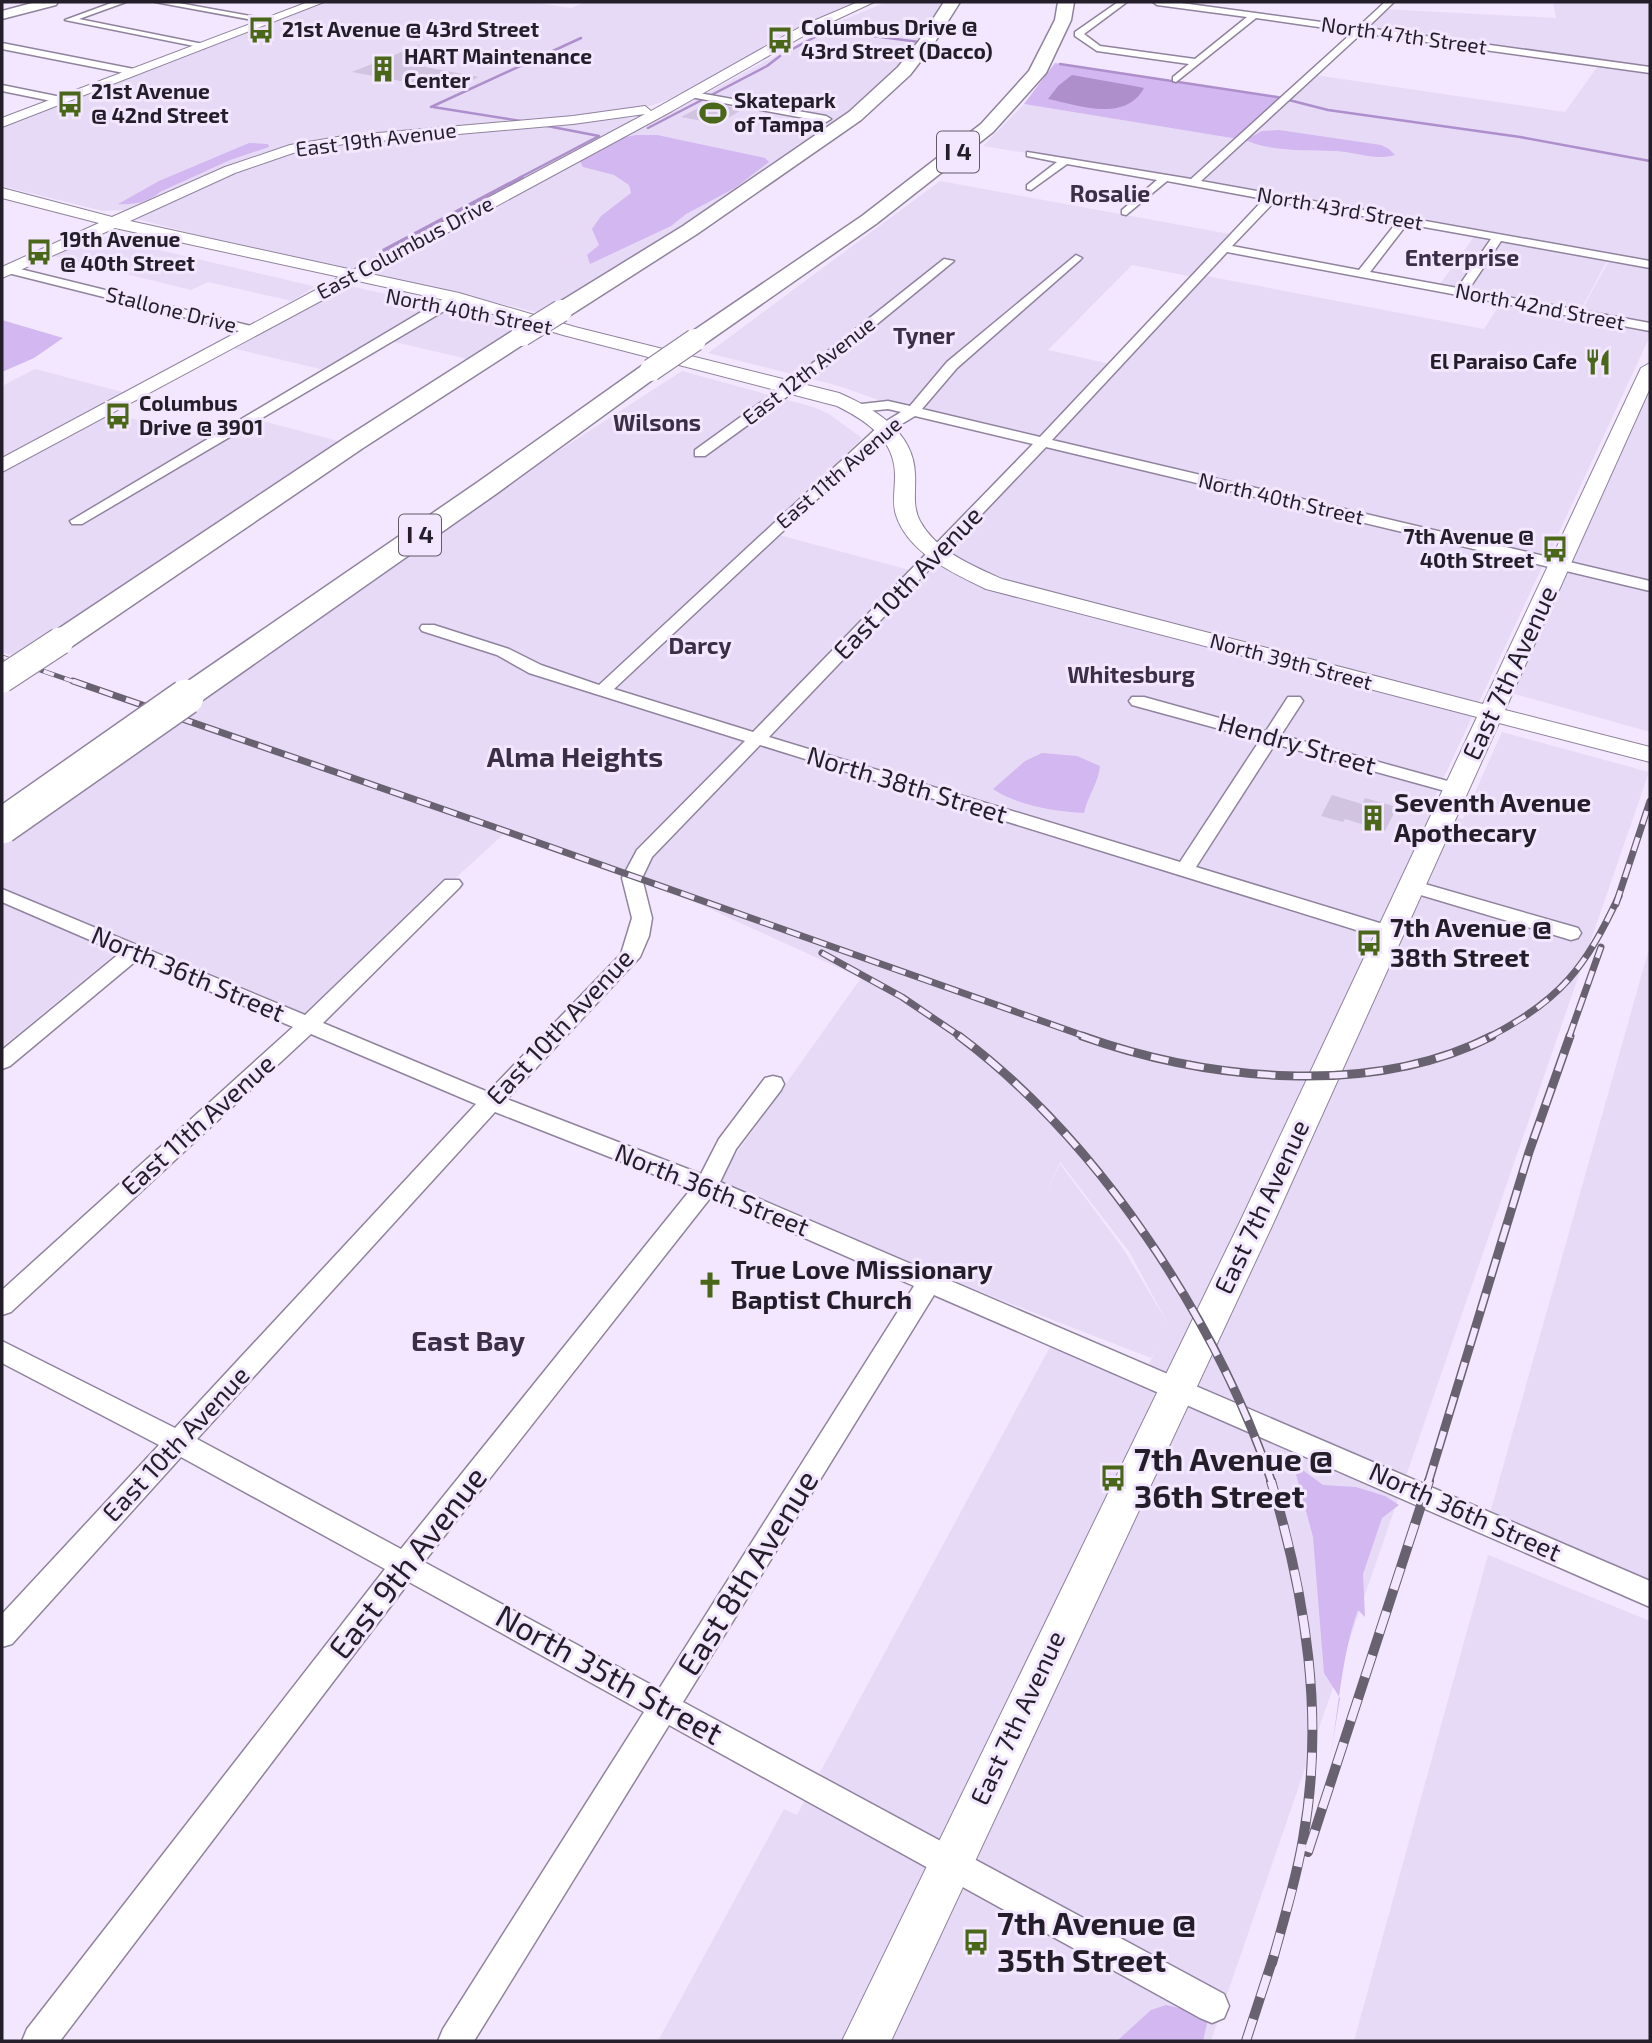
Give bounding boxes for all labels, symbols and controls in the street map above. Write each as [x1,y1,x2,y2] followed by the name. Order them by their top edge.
[1320,11,1489,59] street label: North 47th Street
[801,14,993,63] place label: Columbus Drive @ 43rd Street (Dacco)
[246,15,276,45] bus stop icon: 21st Avenue @ 43rd Street
[282,16,539,41] place label: 21st Avenue @ 43rd Street
[765,25,795,55] bus stop icon: Columbus Drive @ 43rd Street (Dacco)
[404,43,592,92] place label: HART Maintenance Center
[368,54,398,84] building icon: HART Maintenance Center
[91,78,229,127] place label: 21st Avenue @ 42nd Street
[734,87,836,136] place label: Skatepark of Tampa
[55,89,85,119] bus stop icon: 21st Avenue @ 42nd Street
[698,98,728,128] sports icon: Skatepark of Tampa
[294,116,458,161] street label: East 19th Avenue
[937,132,979,172] road number: I 4
[1070,179,1150,207] district label: Rosalie
[1255,181,1425,234] street label: North 43rd Street
[312,190,497,304] street label: East Columbus Drive
[60,226,195,275] place label: 19th Avenue @ 40th Street
[24,237,54,267] bus stop icon: 19th Avenue @ 40th Street
[1405,243,1519,271] district label: Enterprise
[1453,277,1627,334] street label: North 42nd Street
[104,280,239,337] street label: Stallone Drive
[384,282,555,339] street label: North 40th Street
[737,310,879,429] street label: East 12th Avenue
[893,321,955,349] district label: Tyner
[1583,347,1613,377] restaurant icon: El Paraiso Cafe
[1430,348,1577,373] place label: El Paraiso Cafe
[139,390,263,439] place label: Columbus Drive @ 3901
[103,401,133,431] bus stop icon: Columbus Drive @ 3901
[613,408,701,436] district label: Wilsons
[770,411,906,533] street label: East 11th Avenue
[1196,466,1366,529] street label: North 40th Street
[826,499,988,665] street label: East 10th Avenue
[399,514,441,556] road number: I 4
[1403,523,1534,572] place label: 7th Avenue @ 40th Street
[1540,534,1570,564] bus stop icon: 7th Avenue @ 40th Street
[1455,580,1562,764] street label: East 7th Avenue
[1208,627,1375,694] street label: North 39th Street
[668,631,732,659] district label: Darcy
[1067,660,1195,688] district label: Whitesburg
[1215,705,1380,780] street label: Hendry Street
[804,738,1011,829] street label: North 38th Street
[487,739,663,773] district label: Alma Heights
[1394,786,1591,848] place label: Seventh Avenue Apothecary
[1358,803,1388,833] building icon: Seventh Avenue Apothecary
[1390,911,1552,972] place label: 7th Avenue @ 38th Street
[87,918,290,1027] street label: North 36th Street
[1354,928,1384,958] bus stop icon: 7th Avenue @ 38th Street
[479,942,639,1110] street label: East 10th Avenue
[114,1047,280,1201] street label: East 11th Avenue
[1207,1114,1314,1298] street label: East 7th Avenue
[611,1136,814,1242] street label: North 36th Street
[731,1253,993,1314] place label: True Love Missionary Baptist Church
[695,1270,725,1300] church icon: True Love Missionary Baptist Church
[411,1323,525,1357] district label: East Bay
[95,1359,255,1527] street label: East 10th Avenue
[1134,1439,1333,1514] place label: 7th Avenue @ 36th Street
[1365,1454,1566,1567] street label: North 36th Street
[319,1458,493,1666] street label: East 9th Avenue
[668,1462,825,1682] street label: East 8th Avenue
[1098,1463,1128,1493] bus stop icon: 7th Avenue @ 36th Street
[490,1595,730,1751] street label: North 35th Street
[963,1625,1070,1809] street label: East 7th Avenue
[997,1903,1196,1978] place label: 7th Avenue @ 35th Street
[961,1927,991,1957] bus stop icon: 7th Avenue @ 35th Street

